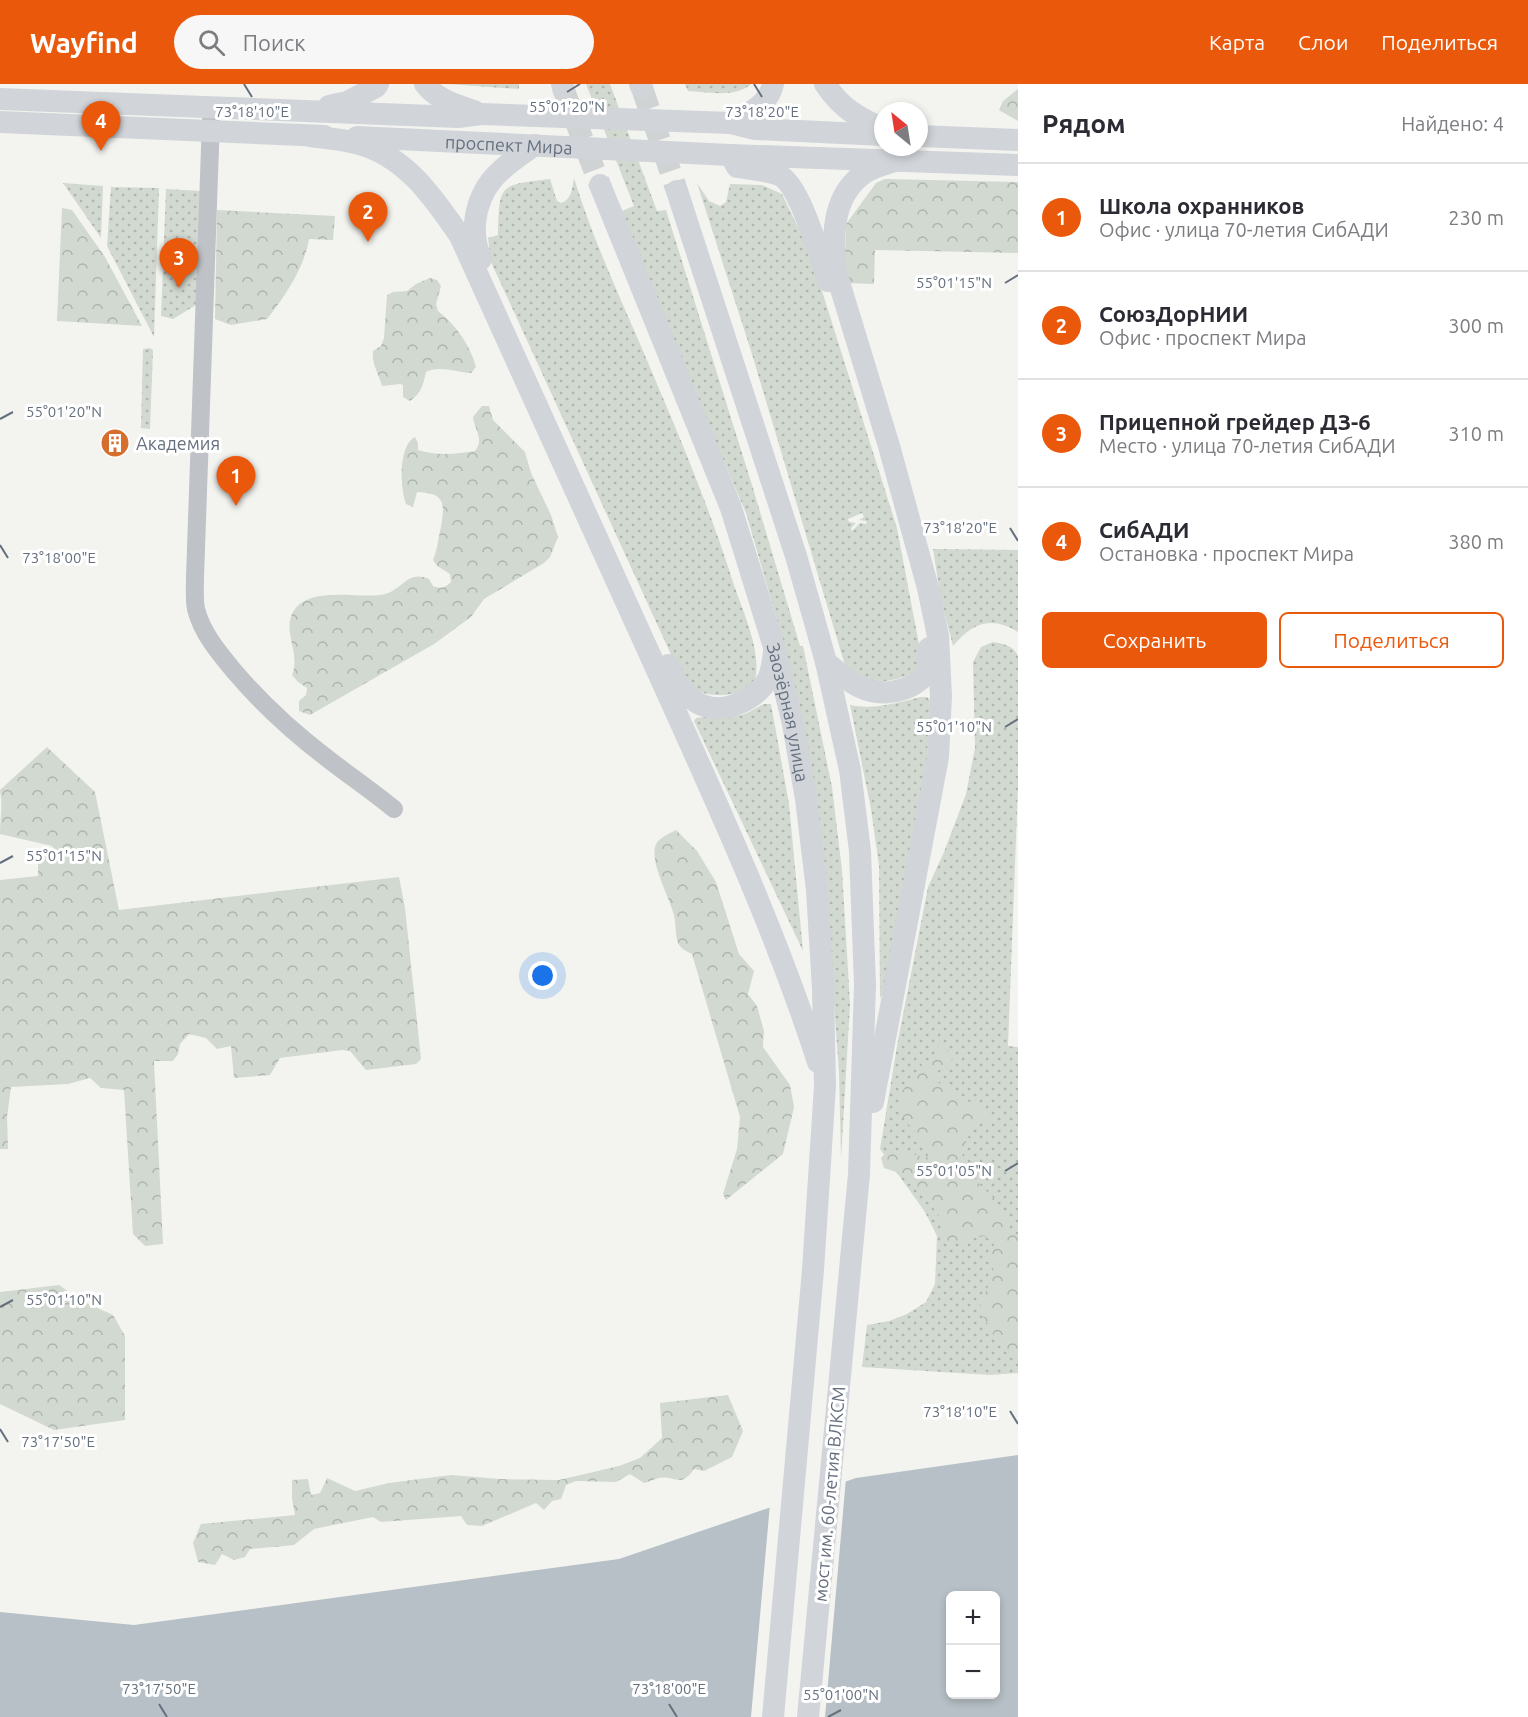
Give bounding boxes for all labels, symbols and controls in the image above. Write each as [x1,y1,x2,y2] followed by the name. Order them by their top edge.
[174,15,594,69] search box
[195,26,228,59] icon: search
[30,27,138,58] text: Wayfind
[243,30,305,55] text: Поиск
[1209,30,1265,54] text: Карта
[1298,30,1348,54] text: Слои
[1381,30,1498,54] text: Поделиться
[529,98,605,115] text: 55°01'20"N
[82,101,120,151] pin: 4
[874,102,928,156] north arrow
[215,103,289,120] text: 73°18'10"E
[725,103,799,120] text: 73°18'20"E
[1042,109,1126,138] text: Рядом
[1401,112,1504,135] text: Найдено: 4
[445,131,573,157] street label: проспект Мира
[348,192,388,242] pin: 2
[1099,193,1304,218] text: Школа охранников
[1056,206,1067,229] text: 1
[1448,206,1504,229] text: 230 m
[1099,218,1389,241] text: Офис · улица 70-летия СибАДИ
[160,238,198,288] pin: 3
[916,274,992,291] text: 55°01'15"N
[1099,301,1248,326] text: СоюзДорНИИ
[1056,314,1067,337] text: 2
[1448,314,1504,337] text: 300 m
[1099,326,1307,349] text: Офис · проспект Мира
[26,403,102,420] text: 55°01'20"N
[1099,409,1371,434] text: Прицепной грейдер ДЗ-6
[1056,422,1067,445] text: 3
[1448,422,1504,445] text: 310 m
[99,427,131,459] building icon: Академия
[136,433,220,453] place label: Академия
[1099,434,1396,457] text: Место · улица 70-летия СибАДИ
[216,456,256,506] pin: 1
[1099,517,1189,542] text: СибАДИ
[923,519,997,536] text: 73°18'20"E
[1056,530,1067,553] text: 4
[1448,530,1504,553] text: 380 m
[1099,542,1354,565] text: Остановка · проспект Мира
[22,549,96,566] text: 73°18'00"E
[1042,612,1267,668] button: Сохранить
[1279,612,1504,668] button: Поделиться
[763,640,813,783] street label: Заозёрная улица
[916,718,992,735] text: 55°01'10"N
[26,847,102,864] text: 55°01'15"N
[528,961,557,990] your location
[916,1162,992,1179] text: 55°01'05"N
[26,1291,102,1308] text: 55°01'10"N
[810,1385,848,1603] street label: мост им. 60-летия ВЛКСМ
[923,1403,997,1420] text: 73°18'10"E
[21,1433,95,1450] text: 73°17'50"E
[946,1591,1000,1699] map controls
[946,1591,1000,1645] button: +
[946,1645,1000,1699] button: −
[122,1680,196,1697] text: 73°17'50"E
[632,1680,706,1697] text: 73°18'00"E
[803,1686,879,1703] text: 55°01'00"N

